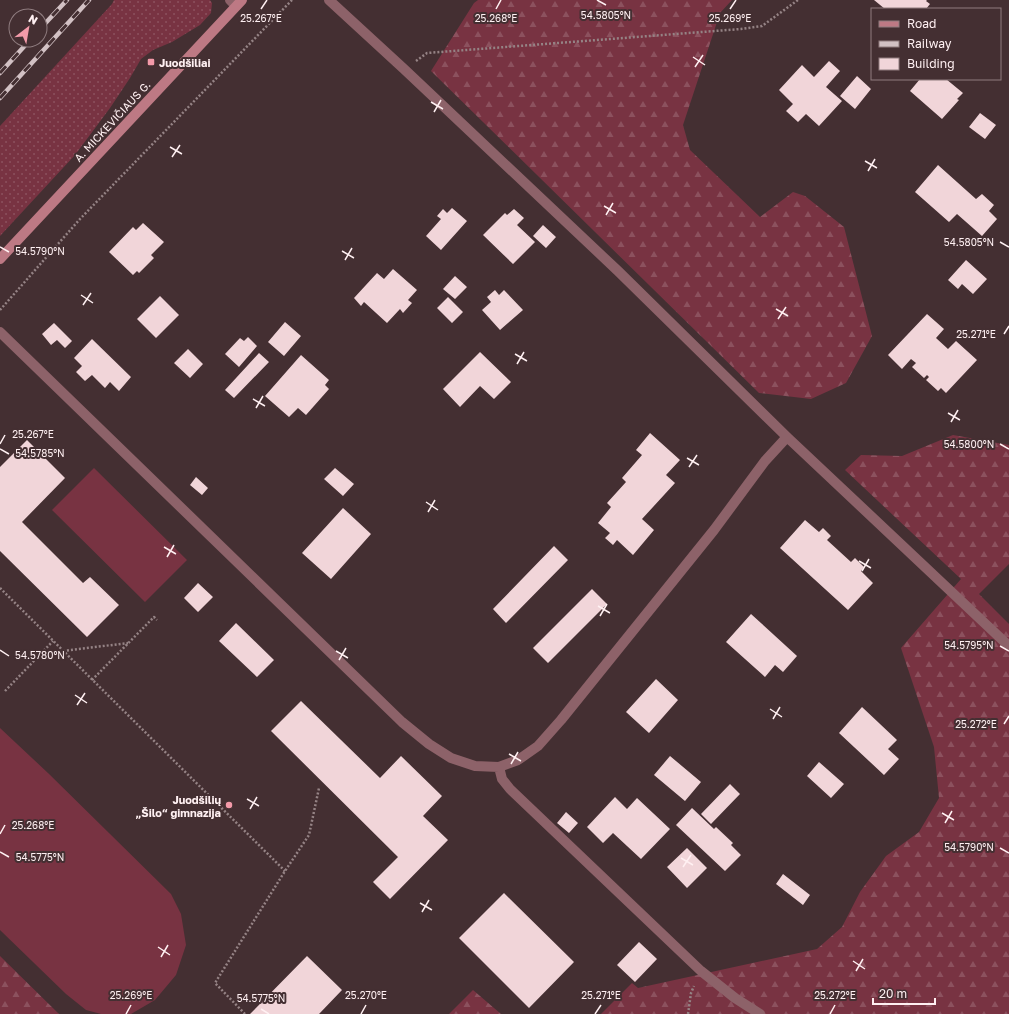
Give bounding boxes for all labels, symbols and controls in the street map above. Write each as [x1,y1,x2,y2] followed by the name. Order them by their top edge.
[8,8,48,48] north arrow
[871,8,1001,80] legend
[581,9,631,21] text: 54.5805°N
[26,11,40,27] text: N
[240,12,282,24] text: 25.267°E
[475,12,517,24] text: 25.268°E
[709,12,751,24] text: 25.269°E
[907,16,936,31] text: Road
[907,36,952,51] text: Railway
[159,56,210,69] place label: Juodšiliai
[907,56,955,71] text: Building
[146,57,156,67] marker: Juodšiliai
[71,78,153,164] street label: A. MICKEVIČIAUS G.
[944,236,994,248] text: 54.5805°N
[15,245,65,257] text: 54.5790°N
[956,328,996,340] text: 25.271°E
[12,428,54,440] text: 25.267°E
[944,438,994,450] text: 54.5800°N
[15,447,65,459] text: 54.5785°N
[944,639,994,651] text: 54.5795°N
[15,649,65,661] text: 54.5780°N
[955,718,997,730] text: 25.272°E
[135,793,221,819] place label: Juodšilių „Šilo“ gimnazija
[224,800,234,810] marker: Juodšilių „Šilo“ gimnazija
[12,819,54,831] text: 25.268°E
[944,841,994,853] text: 54.5790°N
[16,851,64,863] text: 54.5775°N
[873,980,935,1006] scale bar
[879,986,907,1001] text: 20 m
[110,989,152,1001] text: 25.269°E
[345,989,387,1001] text: 25.270°E
[581,989,621,1001] text: 25.271°E
[814,989,856,1001] text: 25.272°E
[237,992,285,1004] text: 54.5775°N

